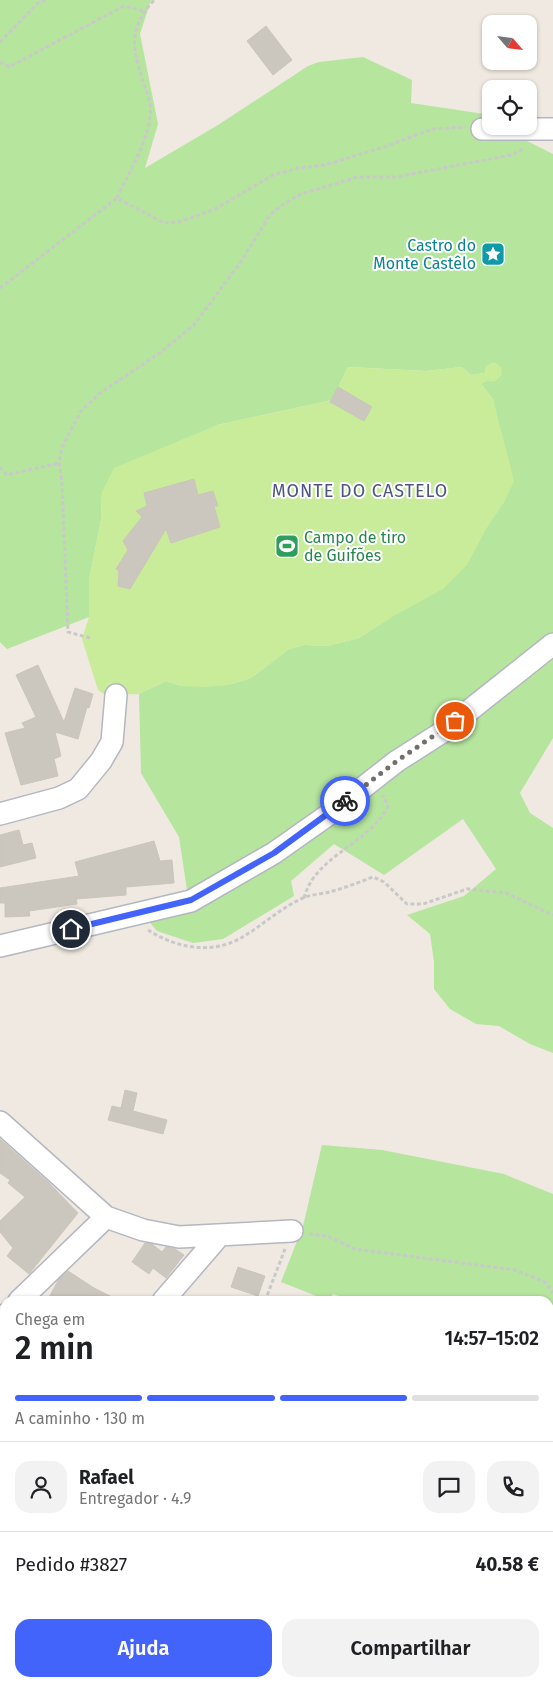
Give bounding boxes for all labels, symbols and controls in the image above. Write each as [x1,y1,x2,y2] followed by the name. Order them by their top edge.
[482,15,538,70] north arrow
[482,15,537,135] map controls
[482,80,537,135] button: locate
[373,236,476,273] place label: Castro do Monte Castêlo
[480,241,506,267] place icon: Castro do Monte Castêlo
[272,480,448,502] district label: MONTE DO CASTELO
[304,528,406,565] place label: Campo de tiro de Guifões
[274,533,300,559] sports icon: Campo de tiro de Guifões
[434,700,476,742] pin
[441,707,469,735] icon: bag
[320,776,370,826] courier
[331,787,359,815] icon: bike
[50,908,92,950] pin
[57,915,85,943] icon: home
[15,1310,85,1329] text: Chega em
[444,1327,539,1350] text: 14:57–15:02
[15,1329,94,1367] text: 2 min
[15,1409,145,1428] text: A caminho · 130 m
[15,1461,67,1513] button: person
[423,1461,475,1513] button: chat
[487,1461,539,1513] button: phone
[79,1466,134,1489] text: Rafael
[79,1489,191,1508] text: Entregador · 4.9
[15,1553,127,1576] text: Pedido #3827
[475,1553,539,1576] text: 40.58 €
[15,1619,272,1677] button: Ajuda
[282,1619,539,1677] button: Compartilhar

